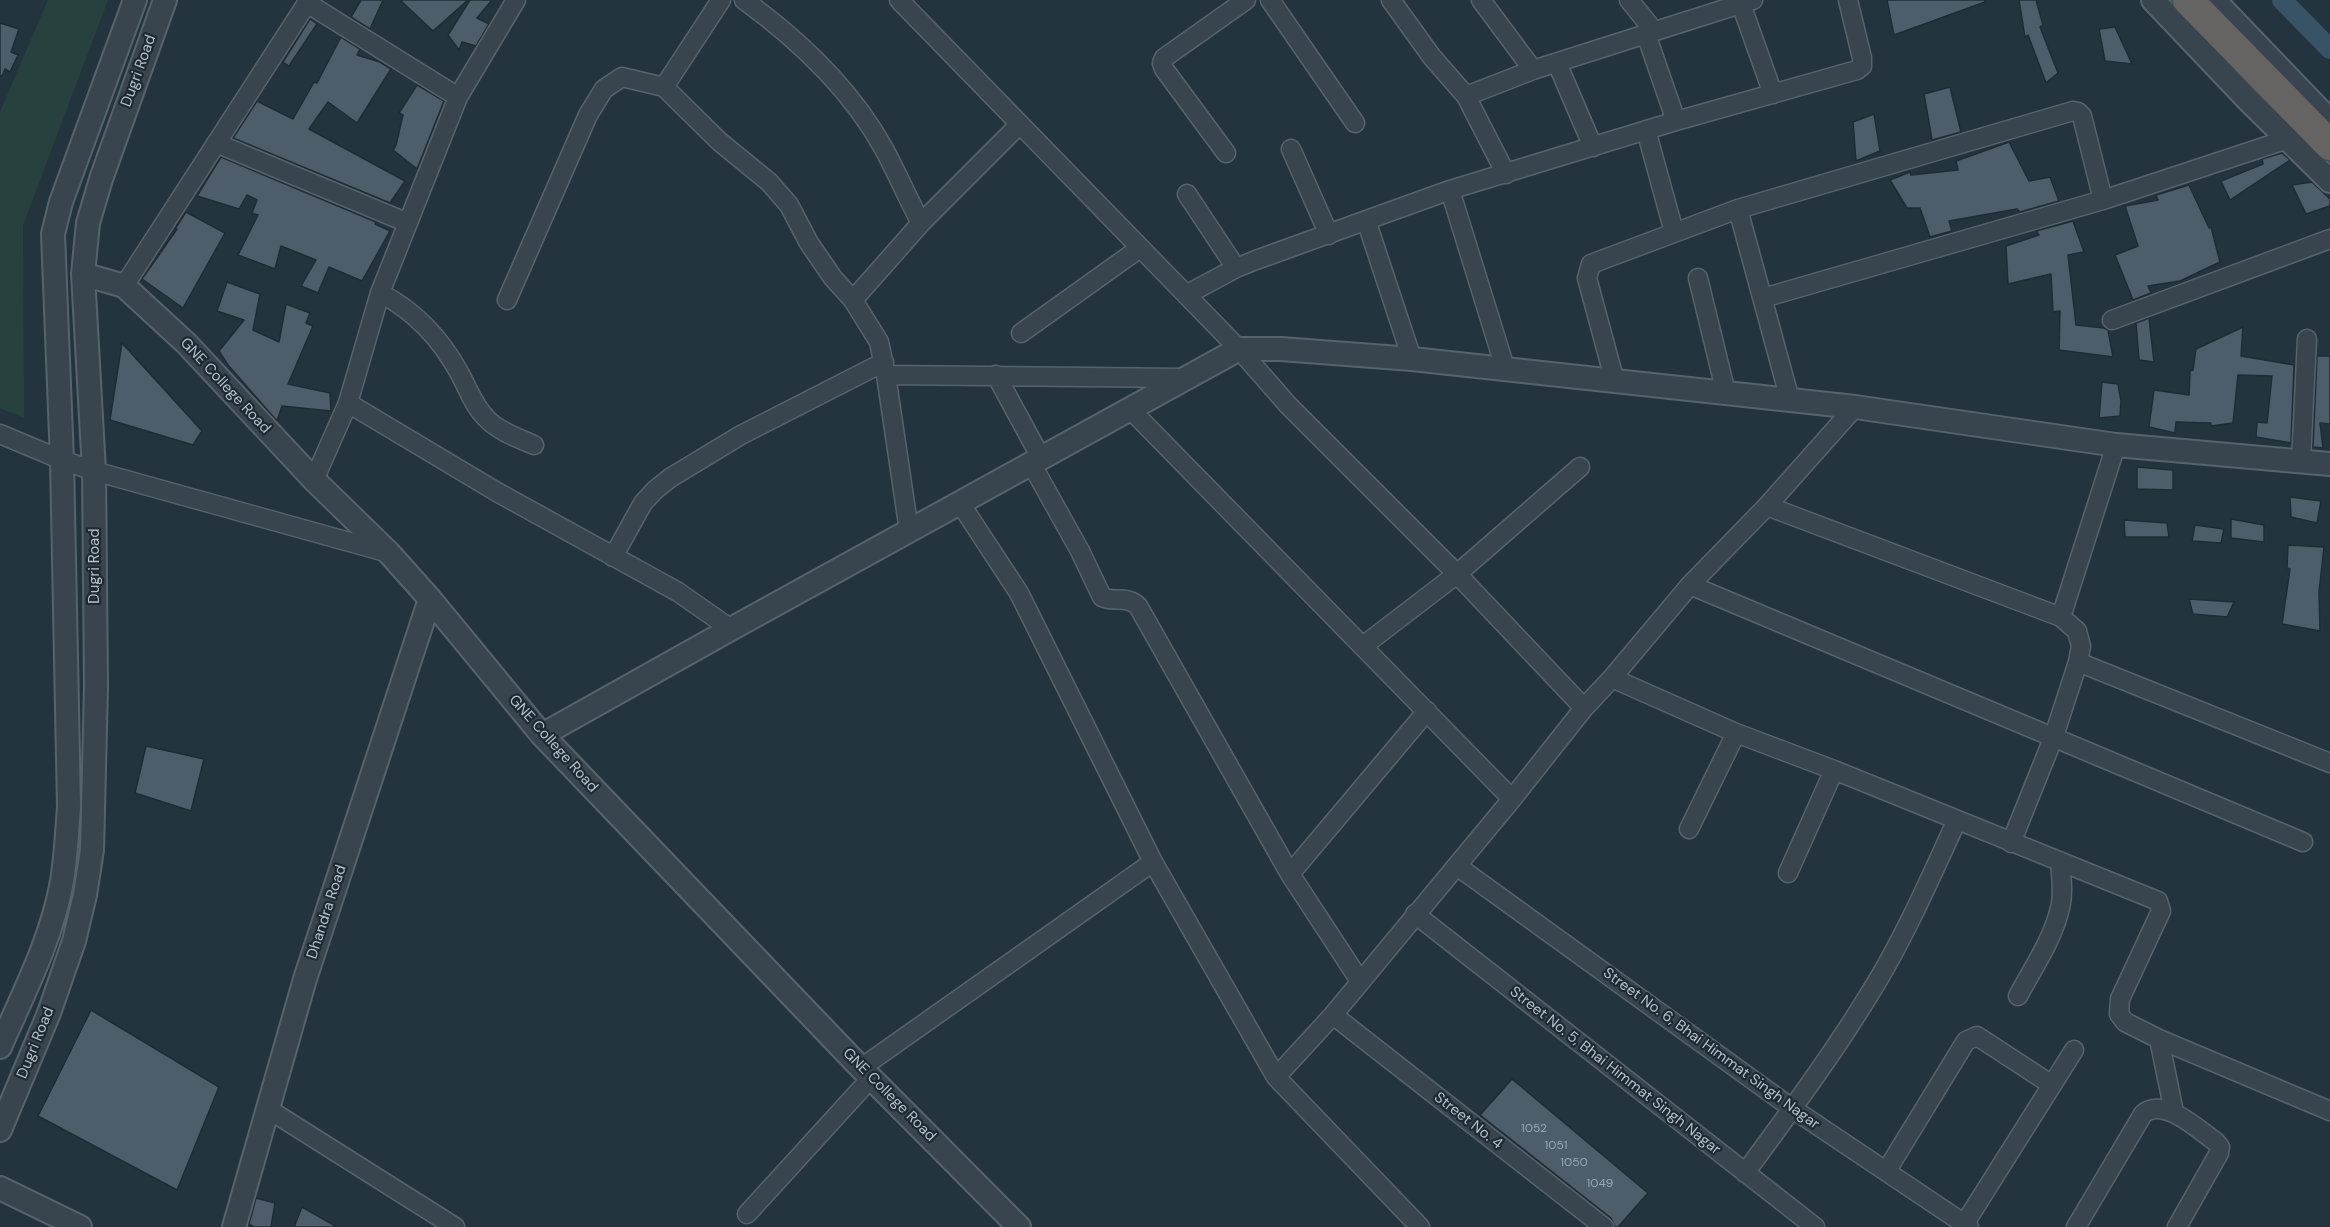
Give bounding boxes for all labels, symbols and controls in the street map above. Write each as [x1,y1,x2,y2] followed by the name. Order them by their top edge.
[118,33,160,109] street label: Dugri Road
[176,334,274,438] street label: GNE College Road
[86,528,104,604] street label: Dugri Road
[505,692,601,796] street label: GNE College Road
[303,863,351,961] street label: Dhandra Road
[1599,964,1823,1134] street label: Street No. 6, Bhai Himmat Singh Nagar
[1506,983,1724,1159] street label: Street No. 5, Bhai Himmat Singh Nagar
[14,1005,58,1081] street label: Dugri Road
[839,1045,939,1145] street label: GNE College Road
[1430,1089,1506,1153] street label: Street No. 4
[1521,1122,1547,1136] house number: 1052
[1544,1139,1568,1153] house number: 1051
[1560,1156,1588,1170] house number: 1050
[1587,1177,1613,1191] house number: 1049

